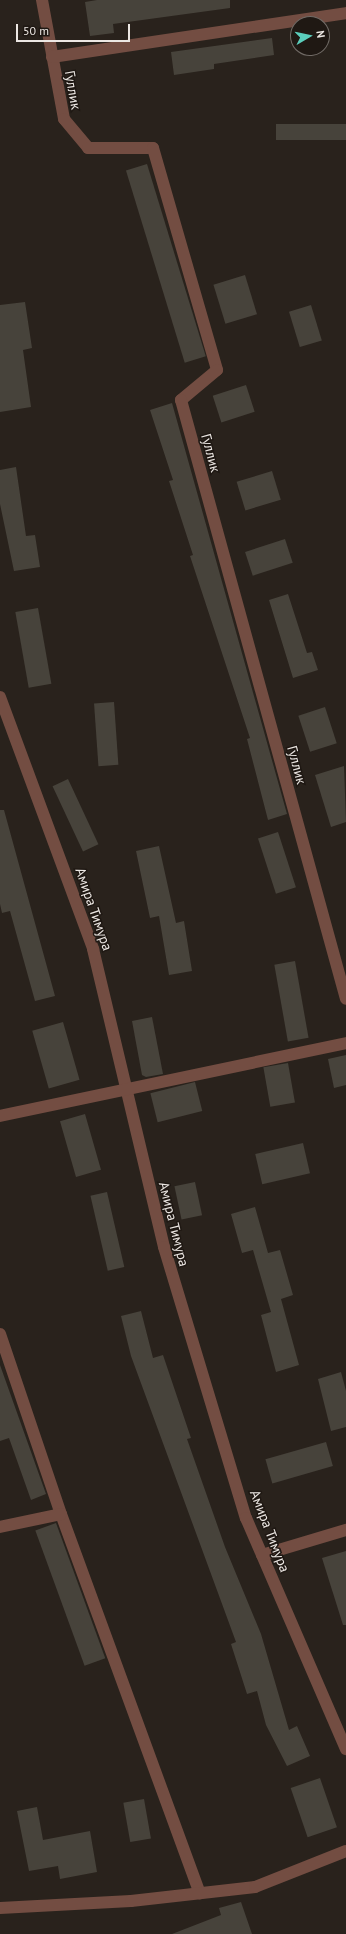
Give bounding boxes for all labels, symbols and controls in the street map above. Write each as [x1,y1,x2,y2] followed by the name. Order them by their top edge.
[18,16,132,42] scale bar
[290,16,330,56] north arrow
[23,23,49,38] text: 50 m
[313,30,328,39] text: N
[61,69,85,111] street label: Гуллик
[198,432,224,474] street label: Гуллик
[284,744,310,786] street label: Гуллик
[72,865,116,953] street label: Амира Тимура
[155,1180,193,1268] street label: Амира Тимура
[247,1487,293,1575] street label: Амира Тимура

